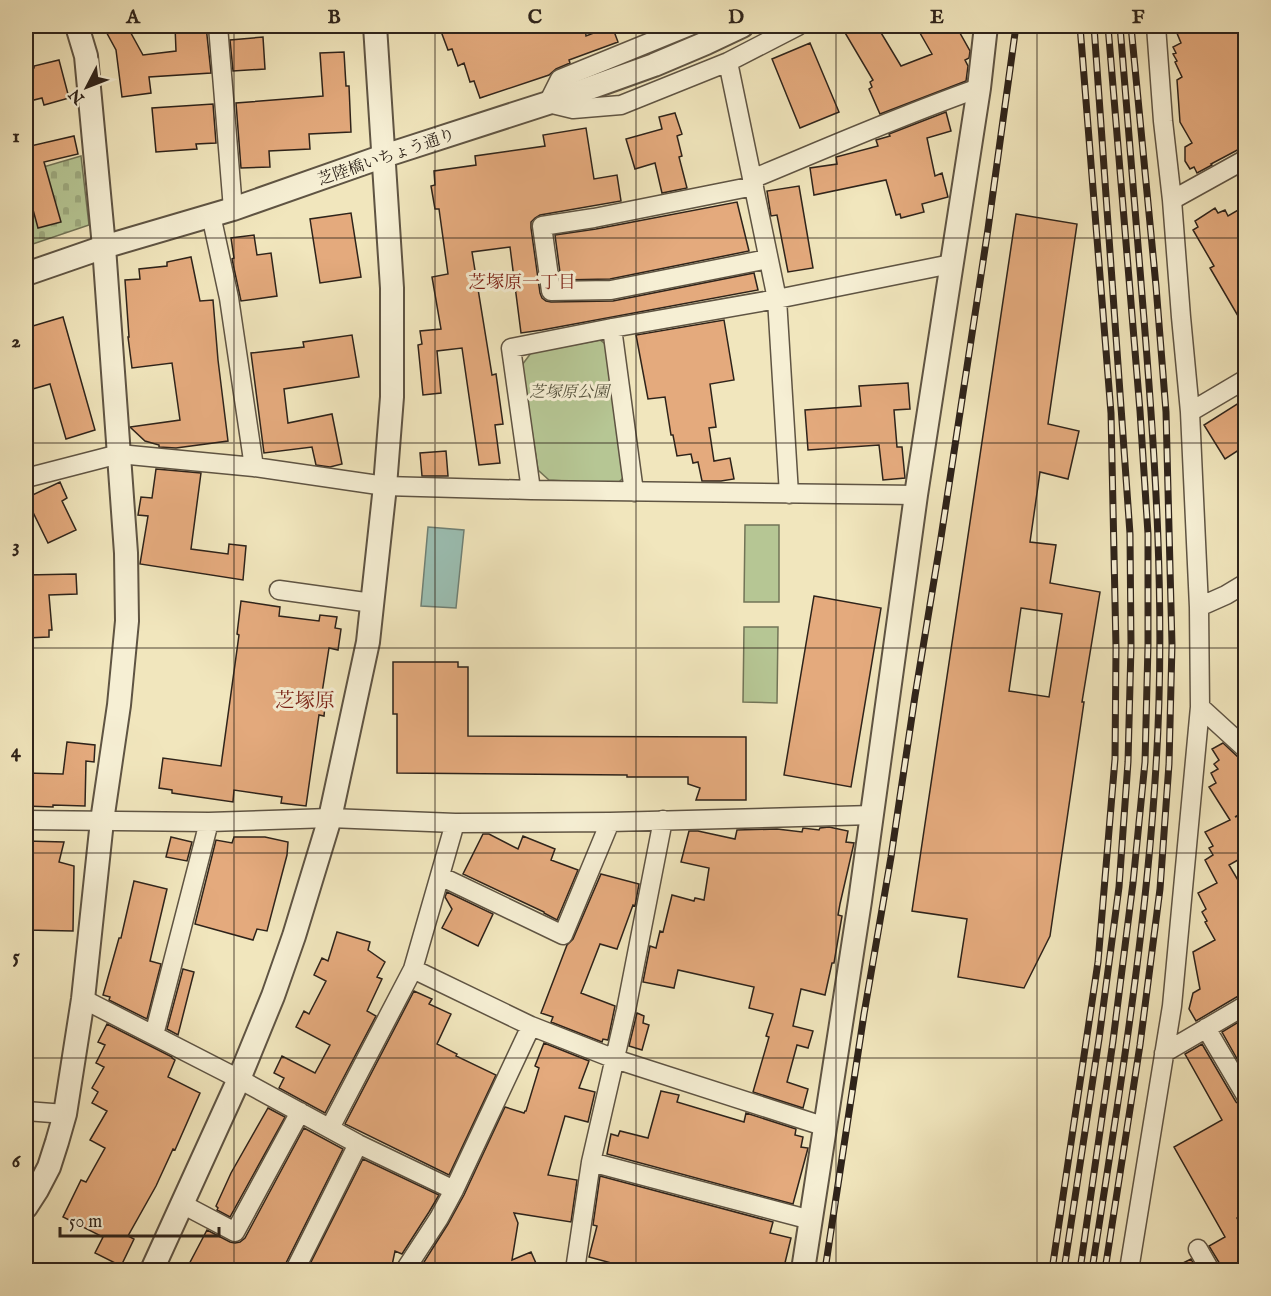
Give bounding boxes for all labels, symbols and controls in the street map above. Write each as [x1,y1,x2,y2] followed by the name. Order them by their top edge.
[125,5,141,30] text: A
[327,5,341,30] text: B
[528,5,542,30] text: C
[728,5,744,30] text: D
[930,5,944,30] text: E
[1132,5,1145,30] text: F
[57,57,117,117] north arrow
[65,84,90,108] text: N
[12,124,20,149] text: 1
[315,125,458,191] street label: 芝陸橋いちょう通り
[468,272,576,295] district label: 芝塚原一丁目
[11,329,21,354] text: 2
[529,383,612,403] park label: 芝塚原公園
[12,534,20,559] text: 3
[275,689,335,714] district label: 芝塚原
[11,739,22,764] text: 4
[12,944,20,969] text: 5
[12,1149,22,1174] text: 6
[60,1200,219,1238] scale bar
[69,1211,102,1234] text: 50 m

